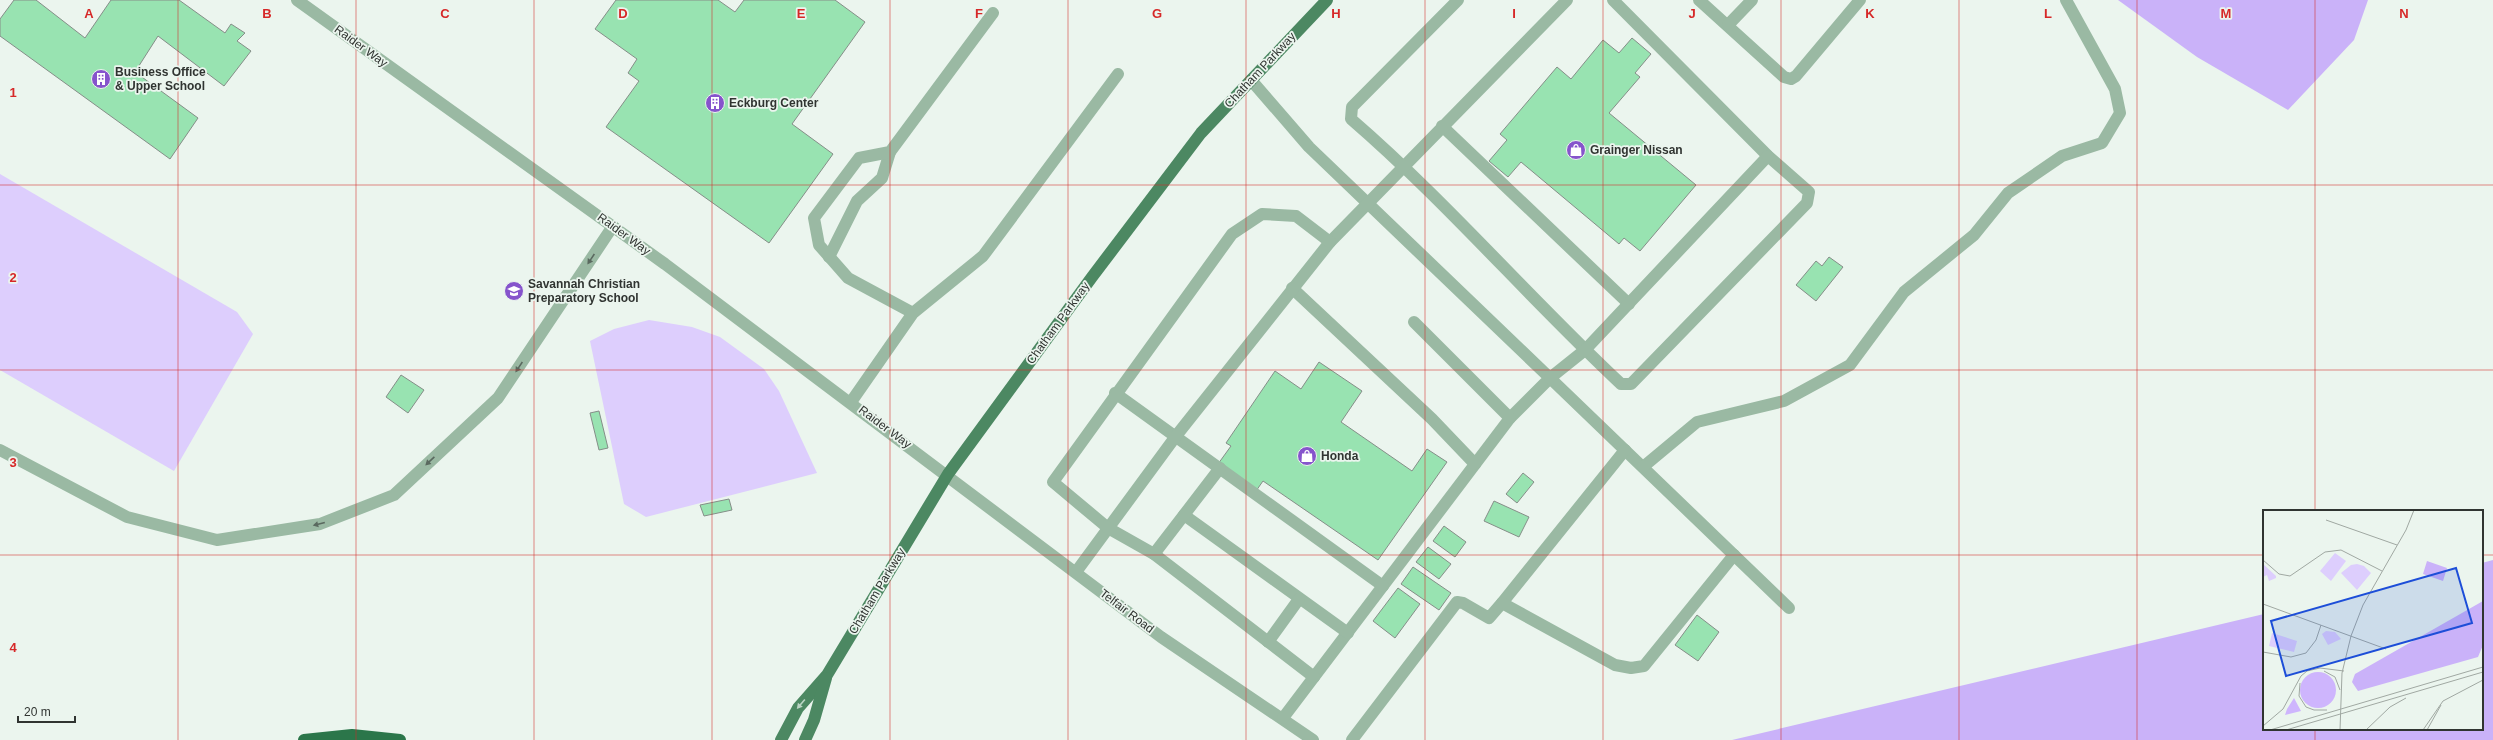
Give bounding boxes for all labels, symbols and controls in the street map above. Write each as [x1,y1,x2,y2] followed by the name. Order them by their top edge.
[84,6,94,21] text: A
[262,6,272,21] text: B
[440,6,450,21] text: C
[618,6,628,21] text: D
[797,6,806,21] text: E
[975,6,983,21] text: F
[1152,6,1162,21] text: G
[1331,6,1341,21] text: H
[1512,6,1516,21] text: I
[1688,6,1696,21] text: J
[1865,6,1875,21] text: K
[2044,6,2052,21] text: L
[2221,6,2231,21] text: M
[2399,6,2409,21] text: N
[332,22,390,70] street label: Raider Way
[1221,29,1299,111] street label: Chatham Parkway
[115,65,206,93] place label: Business Office & Upper School
[90,68,112,90] building icon: Business Office & Upper School
[9,85,17,100] text: 1
[704,92,726,114] building icon: Eckburg Center
[729,96,819,110] place label: Eckburg Center
[1565,139,1587,161] shop icon: Grainger Nissan
[1590,143,1683,157] place label: Grainger Nissan
[595,210,653,258] street label: Raider Way
[587,253,595,264] one-way arrow
[9,270,17,285] text: 2
[528,277,640,305] place label: Savannah Christian Preparatory School
[1024,279,1092,367] street label: Chatham Parkway
[503,280,525,302] school or university icon: Savannah Christian Preparatory School
[515,361,523,372] one-way arrow
[856,403,914,451] street label: Raider Way
[1296,445,1318,467] shop icon: Honda
[1321,449,1359,463] place label: Honda
[9,455,17,470] text: 3
[425,456,435,466] one-way arrow
[2263,510,2483,730] inset map
[313,521,325,527] one-way arrow
[846,545,908,637] street label: Chatham Parkway
[1097,586,1157,636] street label: Telfair Road
[9,640,17,655] text: 4
[18,698,75,724] scale bar
[797,699,806,710] one-way arrow
[24,705,51,719] text: 20 m

